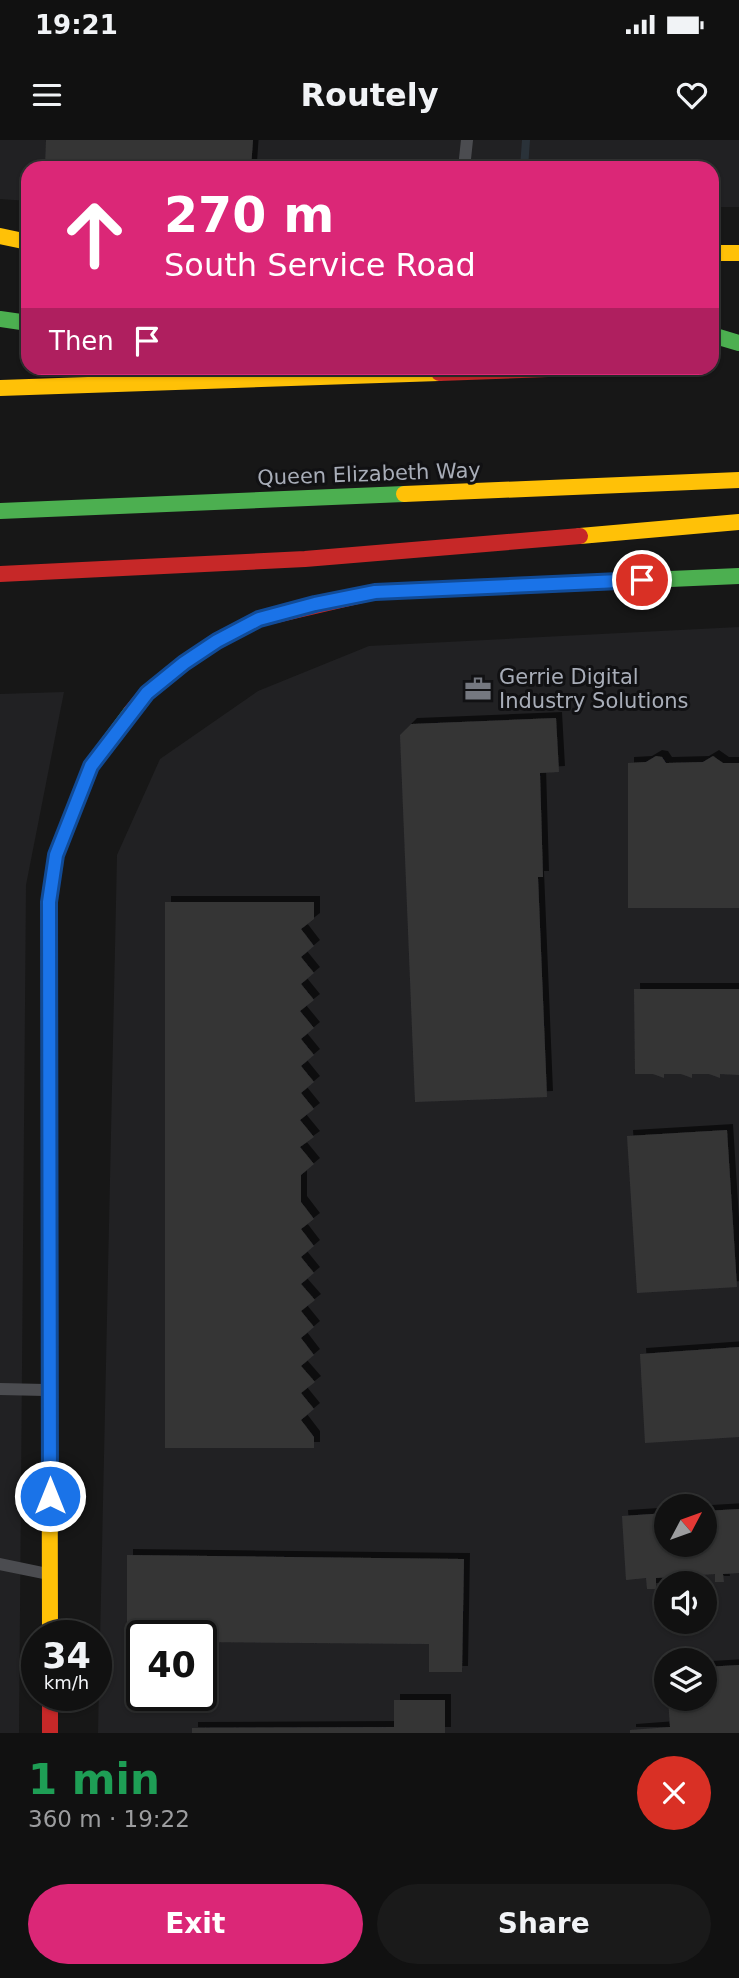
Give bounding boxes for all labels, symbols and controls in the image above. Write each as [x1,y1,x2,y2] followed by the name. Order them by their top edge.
[35,10,118,40] text: 19:21
[28,76,66,114] icon: menu
[300,76,439,114] text: Routely
[673,76,711,114] icon: heart
[164,187,334,244] text: 270 m
[49,189,140,280] icon: ahead
[164,246,476,284] text: South Service Road
[128,322,166,360] icon: arrive
[49,326,114,356] text: Then
[257,458,481,490] street label: Queen Elizabeth Way
[612,550,672,610] pin
[623,561,661,599] icon: arrive
[499,665,689,713] place label: Gerrie Digital Industry Solutions
[463,674,493,704] office icon: Gerrie Digital Industry Solutions
[13,1459,87,1533] position arrow
[654,1494,718,1558] north arrow
[654,1494,717,1711] map controls
[654,1571,717,1634] button: sound
[126,1620,217,1711] speed limit sign: 40
[42,1636,91,1676] text: 34
[654,1648,717,1711] button: layers
[44,1672,89,1693] text: km/h
[28,1755,160,1804] text: 1 min
[637,1756,711,1830] button: close
[28,1806,190,1832] text: 360 m · 19:22
[28,1884,363,1964] button: Exit
[377,1884,711,1964] button: Share

